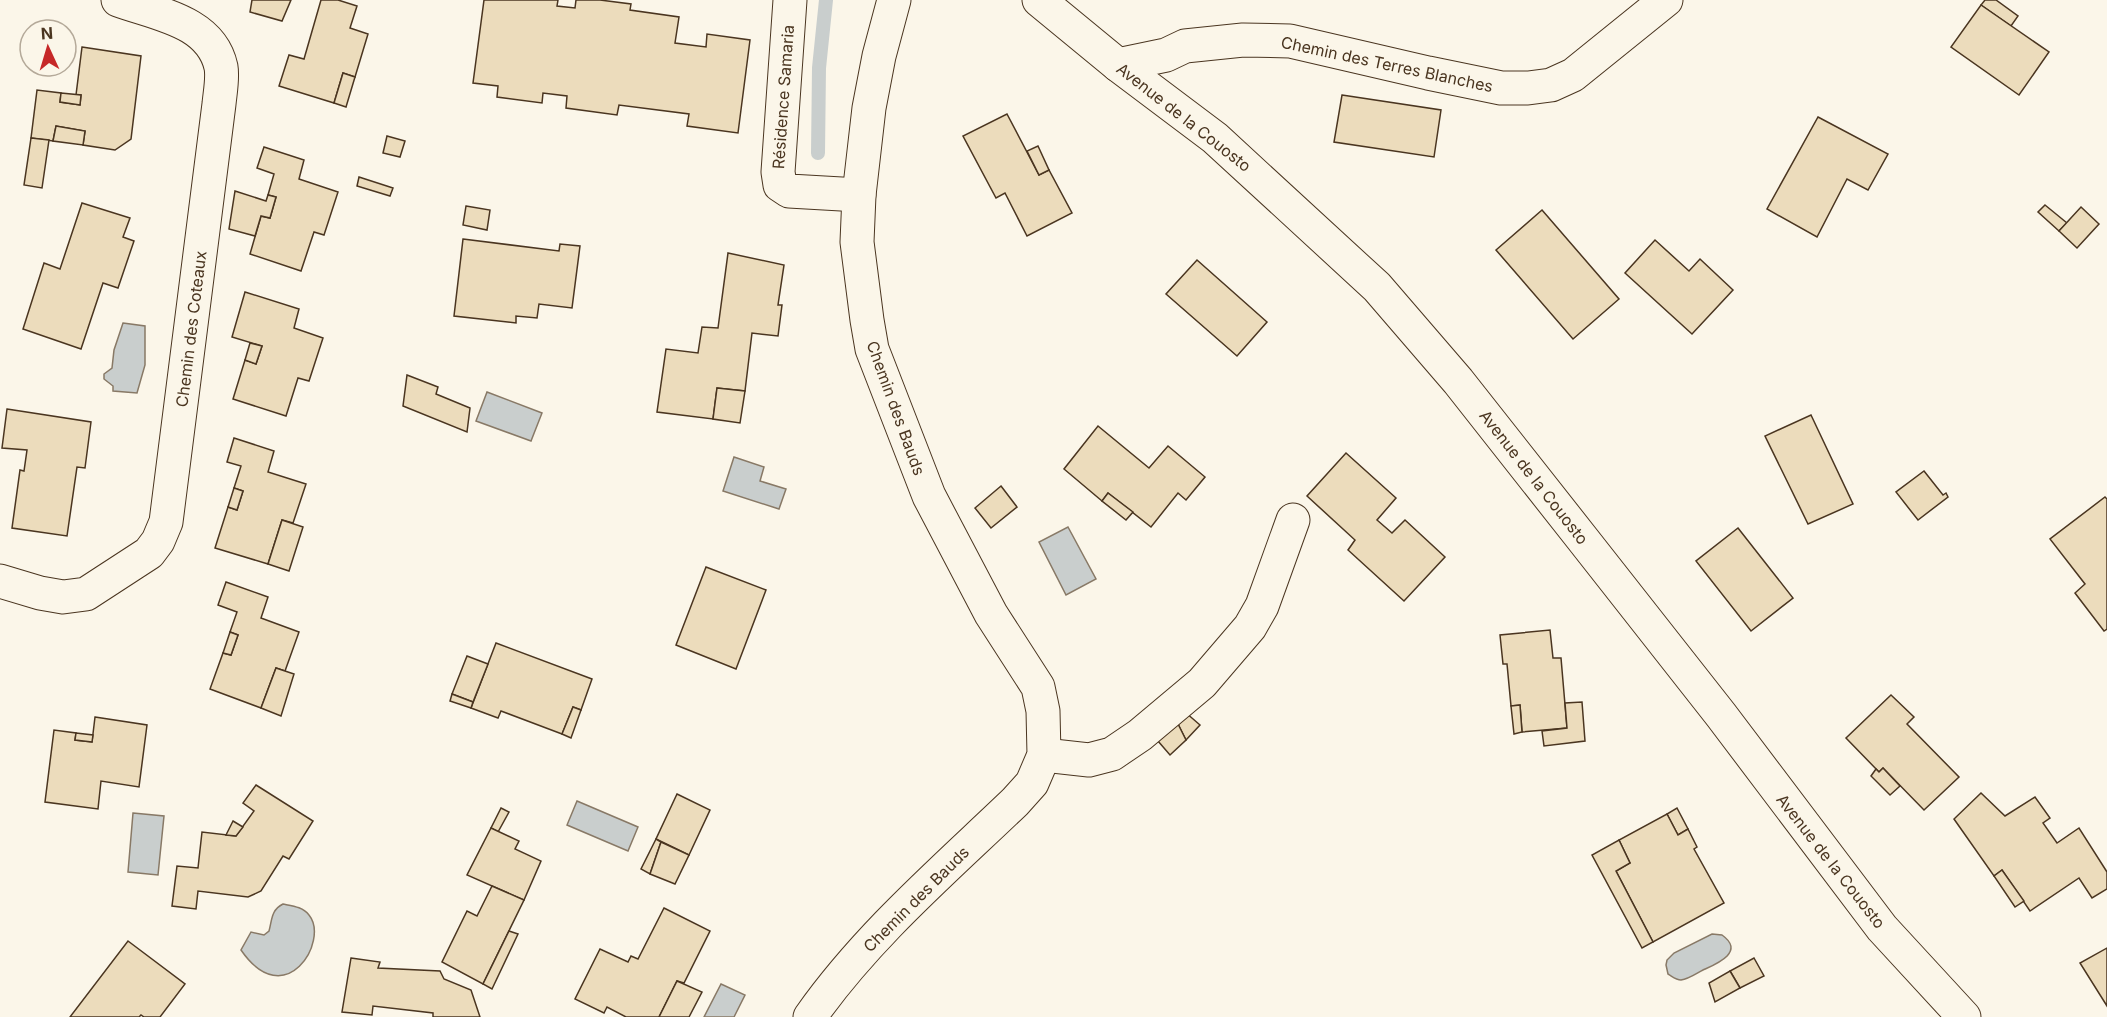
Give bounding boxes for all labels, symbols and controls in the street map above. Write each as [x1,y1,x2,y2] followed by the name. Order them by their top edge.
[18,18,78,78] north arrow
[40,23,54,43] text: N
[768,24,798,170] street label: Résidence Samaria
[1279,32,1495,96] street label: Chemin des Terres Blanches
[1113,58,1255,176] street label: Avenue de la Couosto
[171,249,211,408] street label: Chemin des Coteaux
[862,338,930,478] street label: Chemin des Bauds
[1475,406,1593,548] street label: Avenue de la Couosto
[1772,790,1890,932] street label: Avenue de la Couosto
[859,842,973,956] street label: Chemin des Bauds

